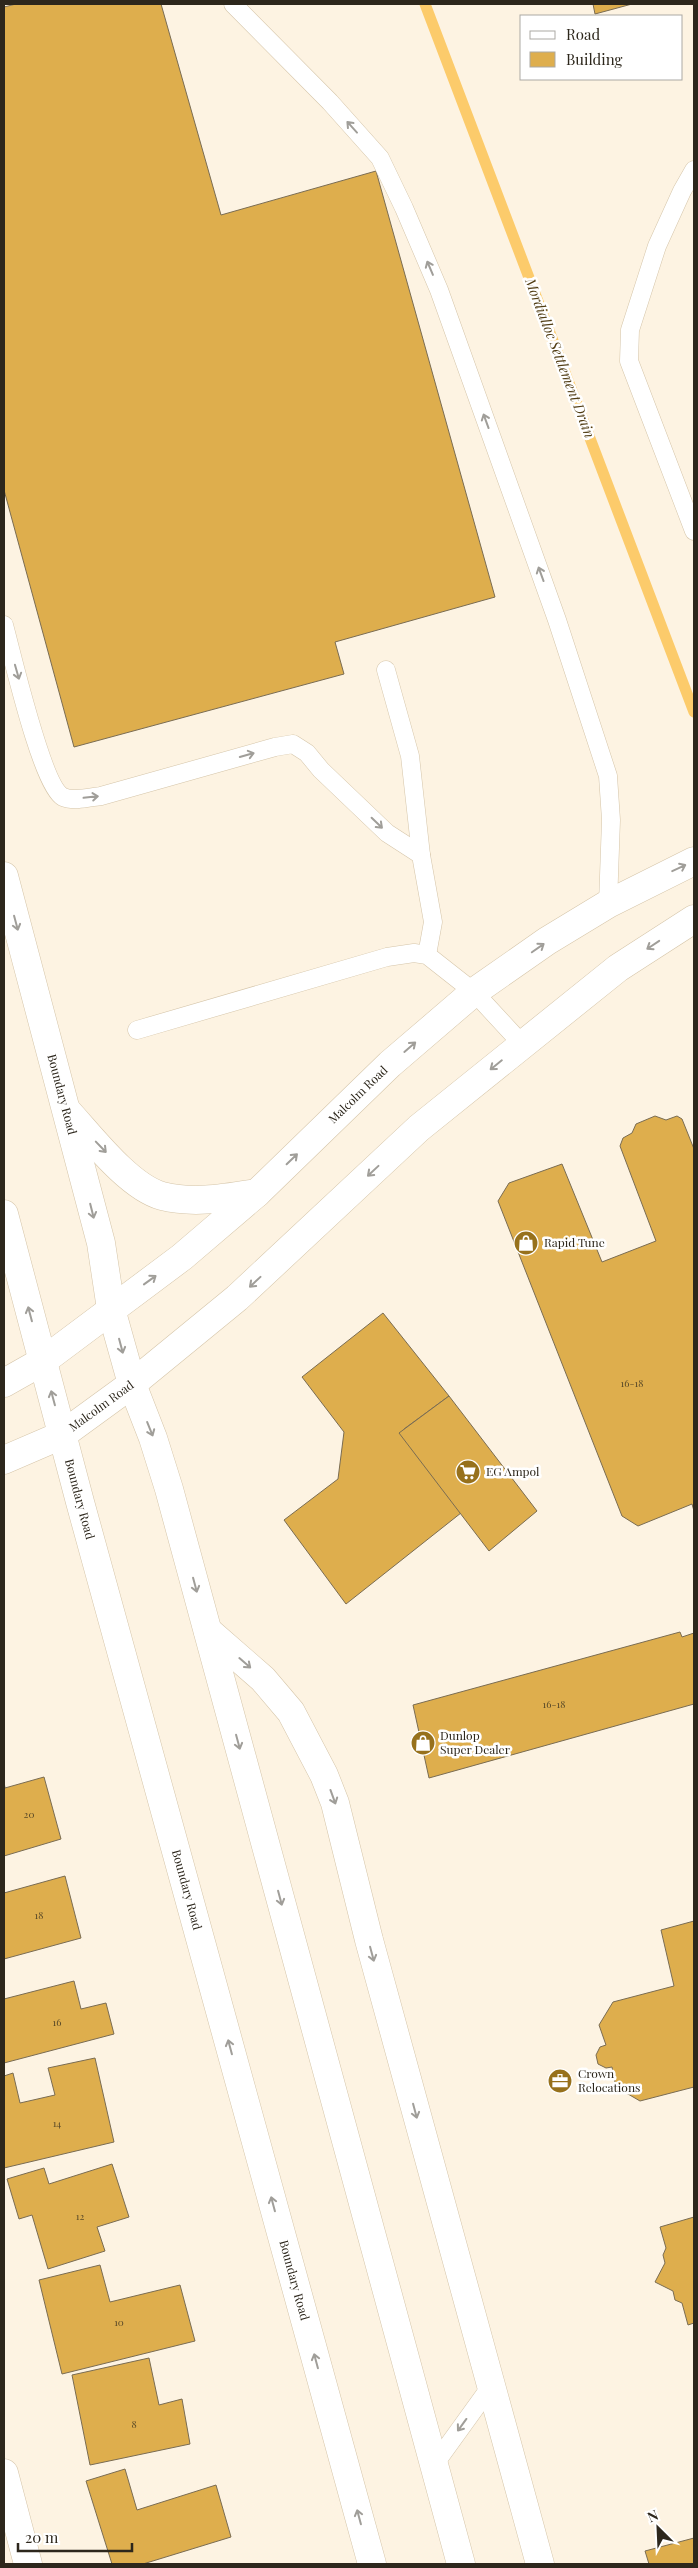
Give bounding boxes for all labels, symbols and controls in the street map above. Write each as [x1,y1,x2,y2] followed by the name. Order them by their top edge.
[520,15,683,80] legend
[566,24,600,44] text: Road
[566,49,623,69] text: Building
[346,121,358,134] one-way arrow
[424,261,434,276] one-way arrow
[521,274,600,441] water label: Mordialloc Settlement Drain
[481,414,490,429] one-way arrow
[536,567,545,582] one-way arrow
[13,664,22,680] one-way arrow
[239,749,255,759] one-way arrow
[82,792,98,802] one-way arrow
[370,817,383,829] one-way arrow
[671,862,686,872] one-way arrow
[12,914,22,930] one-way arrow
[646,939,660,950] one-way arrow
[531,943,545,953] one-way arrow
[403,1042,416,1053] one-way arrow
[44,1052,81,1136] street label: Boundary Road
[490,1059,503,1070] one-way arrow
[325,1062,391,1126] street label: Malcolm Road
[95,1141,107,1153] one-way arrow
[286,1153,299,1165] one-way arrow
[367,1165,380,1177] one-way arrow
[88,1202,97,1218] one-way arrow
[513,1230,539,1256] shop icon: Rapid Tune
[544,1234,605,1250] place label: Rapid Tune
[143,1275,157,1285] one-way arrow
[248,1276,261,1288] one-way arrow
[25,1307,35,1323] one-way arrow
[117,1338,127,1354] one-way arrow
[65,1376,136,1434] street label: Malcolm Road
[621,1376,643,1390] house number: 16-18
[47,1391,57,1407] one-way arrow
[145,1421,155,1436] one-way arrow
[62,1457,99,1541] street label: Boundary Road
[455,1459,481,1485] supermarket icon: EG Ampol
[486,1463,540,1479] place label: EG Ampol
[191,1576,200,1592] one-way arrow
[238,1657,251,1668] one-way arrow
[543,1697,565,1711] house number: 16-18
[440,1727,511,1757] place label: Dunlop Super Dealer
[410,1730,436,1756] shop icon: Dunlop Super Dealer
[234,1733,243,1749] one-way arrow
[328,1789,338,1805] one-way arrow
[24,1807,34,1821] house number: 20
[169,1848,206,1931] street label: Boundary Road
[276,1890,286,1906] one-way arrow
[35,1908,43,1922] house number: 18
[368,1946,378,1962] one-way arrow
[53,2015,61,2029] house number: 16
[224,2040,234,2056] one-way arrow
[578,2065,640,2095] place label: Crown Relocations
[547,2068,573,2094] office icon: Crown Relocations
[411,2103,421,2119] one-way arrow
[53,2116,61,2130] house number: 14
[268,2196,277,2212] one-way arrow
[76,2209,84,2223] house number: 12
[276,2238,314,2322] street label: Boundary Road
[114,2315,124,2329] house number: 10
[311,2353,320,2369] one-way arrow
[131,2417,137,2431] house number: 8
[457,2418,468,2431] one-way arrow
[633,2503,683,2553] north arrow
[644,2505,661,2526] text: N
[354,2510,363,2526] one-way arrow
[18,2520,131,2552] scale bar
[25,2527,59,2547] text: 20 m

